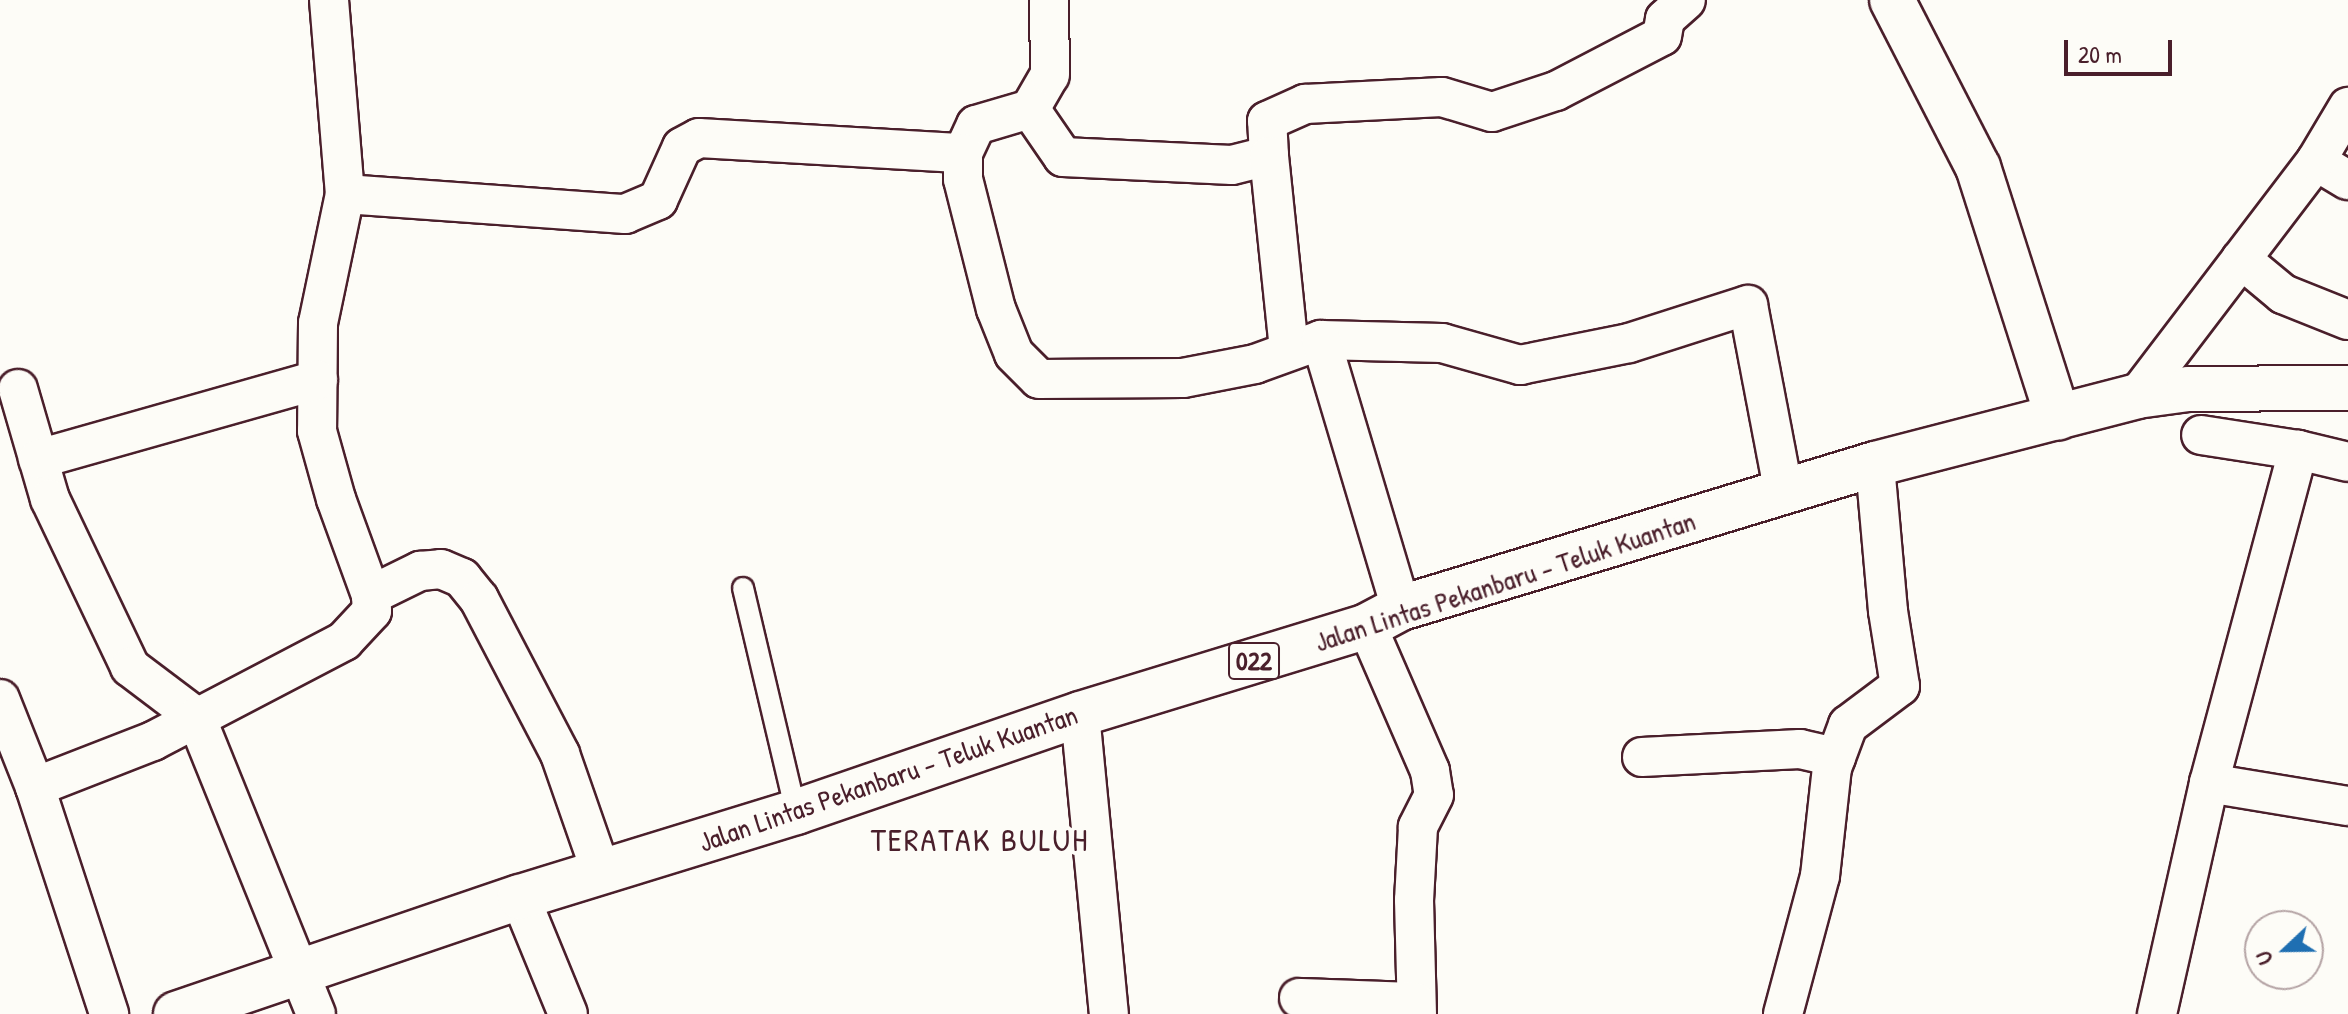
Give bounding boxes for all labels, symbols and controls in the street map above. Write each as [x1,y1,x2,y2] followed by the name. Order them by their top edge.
[2068,24,2176,74] scale bar
[2078,38,2122,70] text: 20 m
[1310,503,1700,659] street label: Jalan Lintas Pekanbaru - Teluk Kuantan
[1228,639,1280,683] road number: 022
[694,697,1082,859] street label: Jalan Lintas Pekanbaru - Teluk Kuantan
[871,821,1089,859] district label: TERATAK BULUH
[2244,910,2324,990] north arrow
[2247,947,2280,969] text: U

